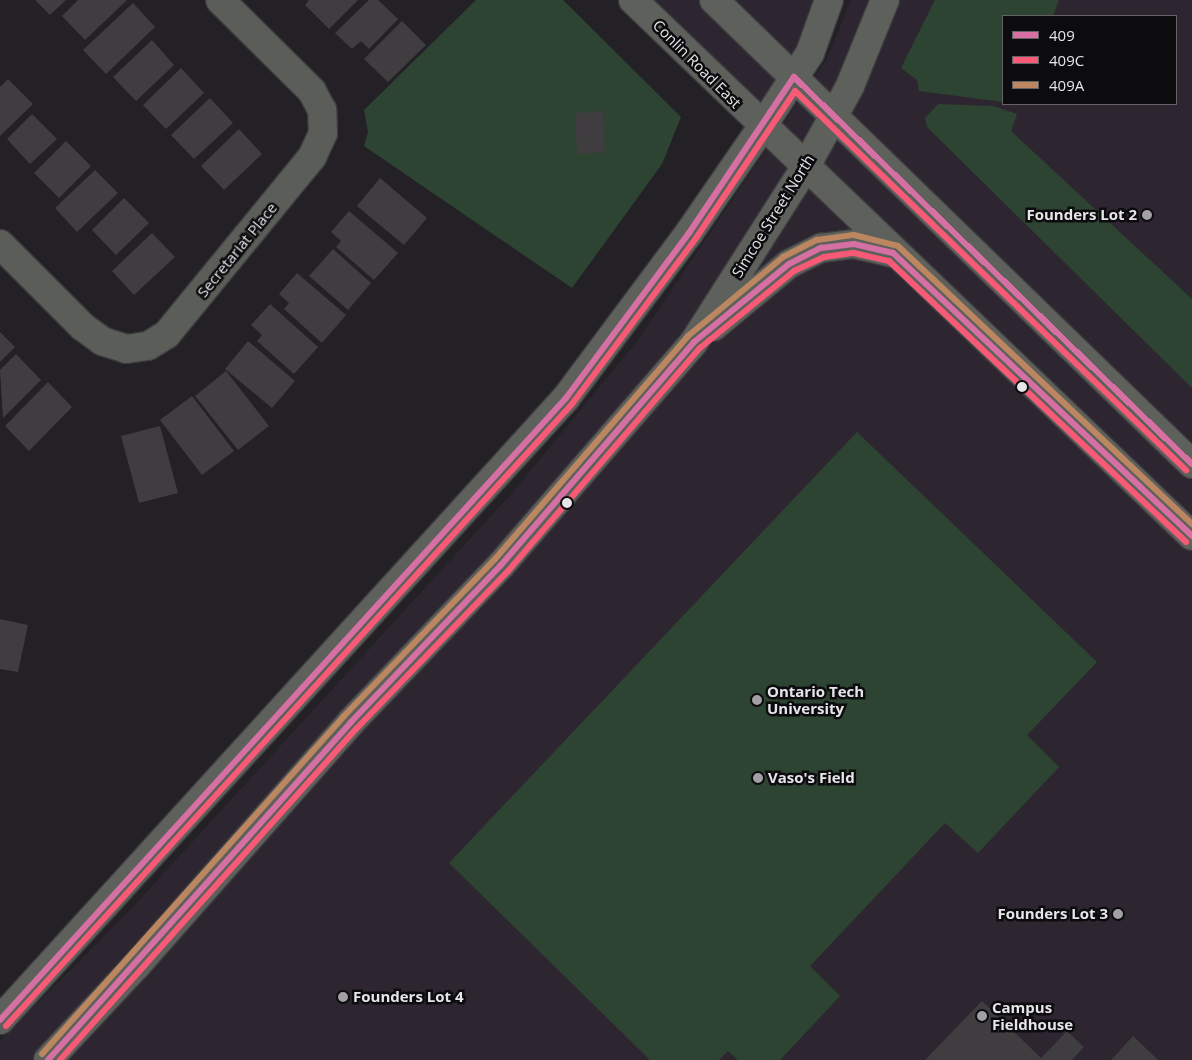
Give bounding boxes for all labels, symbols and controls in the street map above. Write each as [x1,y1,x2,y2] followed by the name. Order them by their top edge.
[1002,15,1177,105] legend
[649,16,745,112] street label: Conlin Road East
[1049,25,1075,45] text: 409
[1049,50,1084,70] text: 409C
[1049,75,1084,95] text: 409A
[728,151,818,281] street label: Simcoe Street North
[193,199,281,301] street label: Secretariat Place
[1026,206,1137,224] place label: Founders Lot 2
[1141,209,1153,221] marker: Founders Lot 2
[1017,382,1027,392] unlabelled marker
[562,498,572,508] unlabelled marker
[767,682,864,717] place label: Ontario Tech University
[751,694,763,706] marker: Ontario Tech University
[768,769,855,787] place label: Vaso's Field
[752,772,764,784] marker: Vaso's Field
[997,905,1108,923] place label: Founders Lot 3
[1112,908,1124,920] marker: Founders Lot 3
[353,988,464,1006] place label: Founders Lot 4
[337,991,349,1003] marker: Founders Lot 4
[992,998,1073,1033] place label: Campus Fieldhouse
[976,1010,988,1022] marker: Campus Fieldhouse

